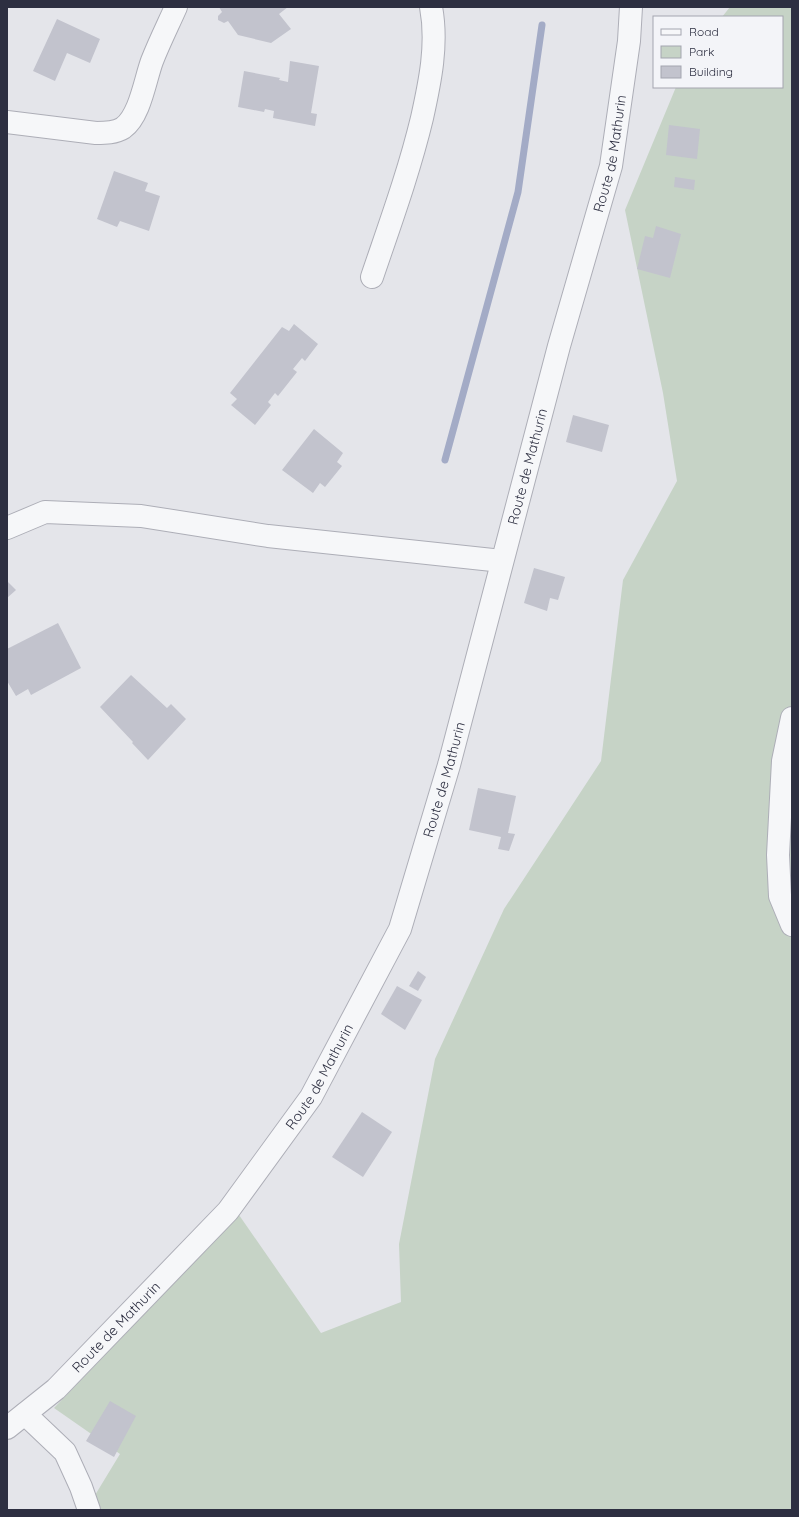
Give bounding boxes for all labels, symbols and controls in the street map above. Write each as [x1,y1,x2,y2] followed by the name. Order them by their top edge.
[653,16,783,88] legend
[689,24,719,39] text: Road
[689,44,714,59] text: Park
[689,64,733,79] text: Building
[589,94,630,214] street label: Route de Mathurin
[503,406,551,527] street label: Route de Mathurin
[419,720,469,840] street label: Route de Mathurin
[281,1021,357,1133] street label: Route de Mathurin
[68,1278,164,1376] street label: Route de Mathurin

